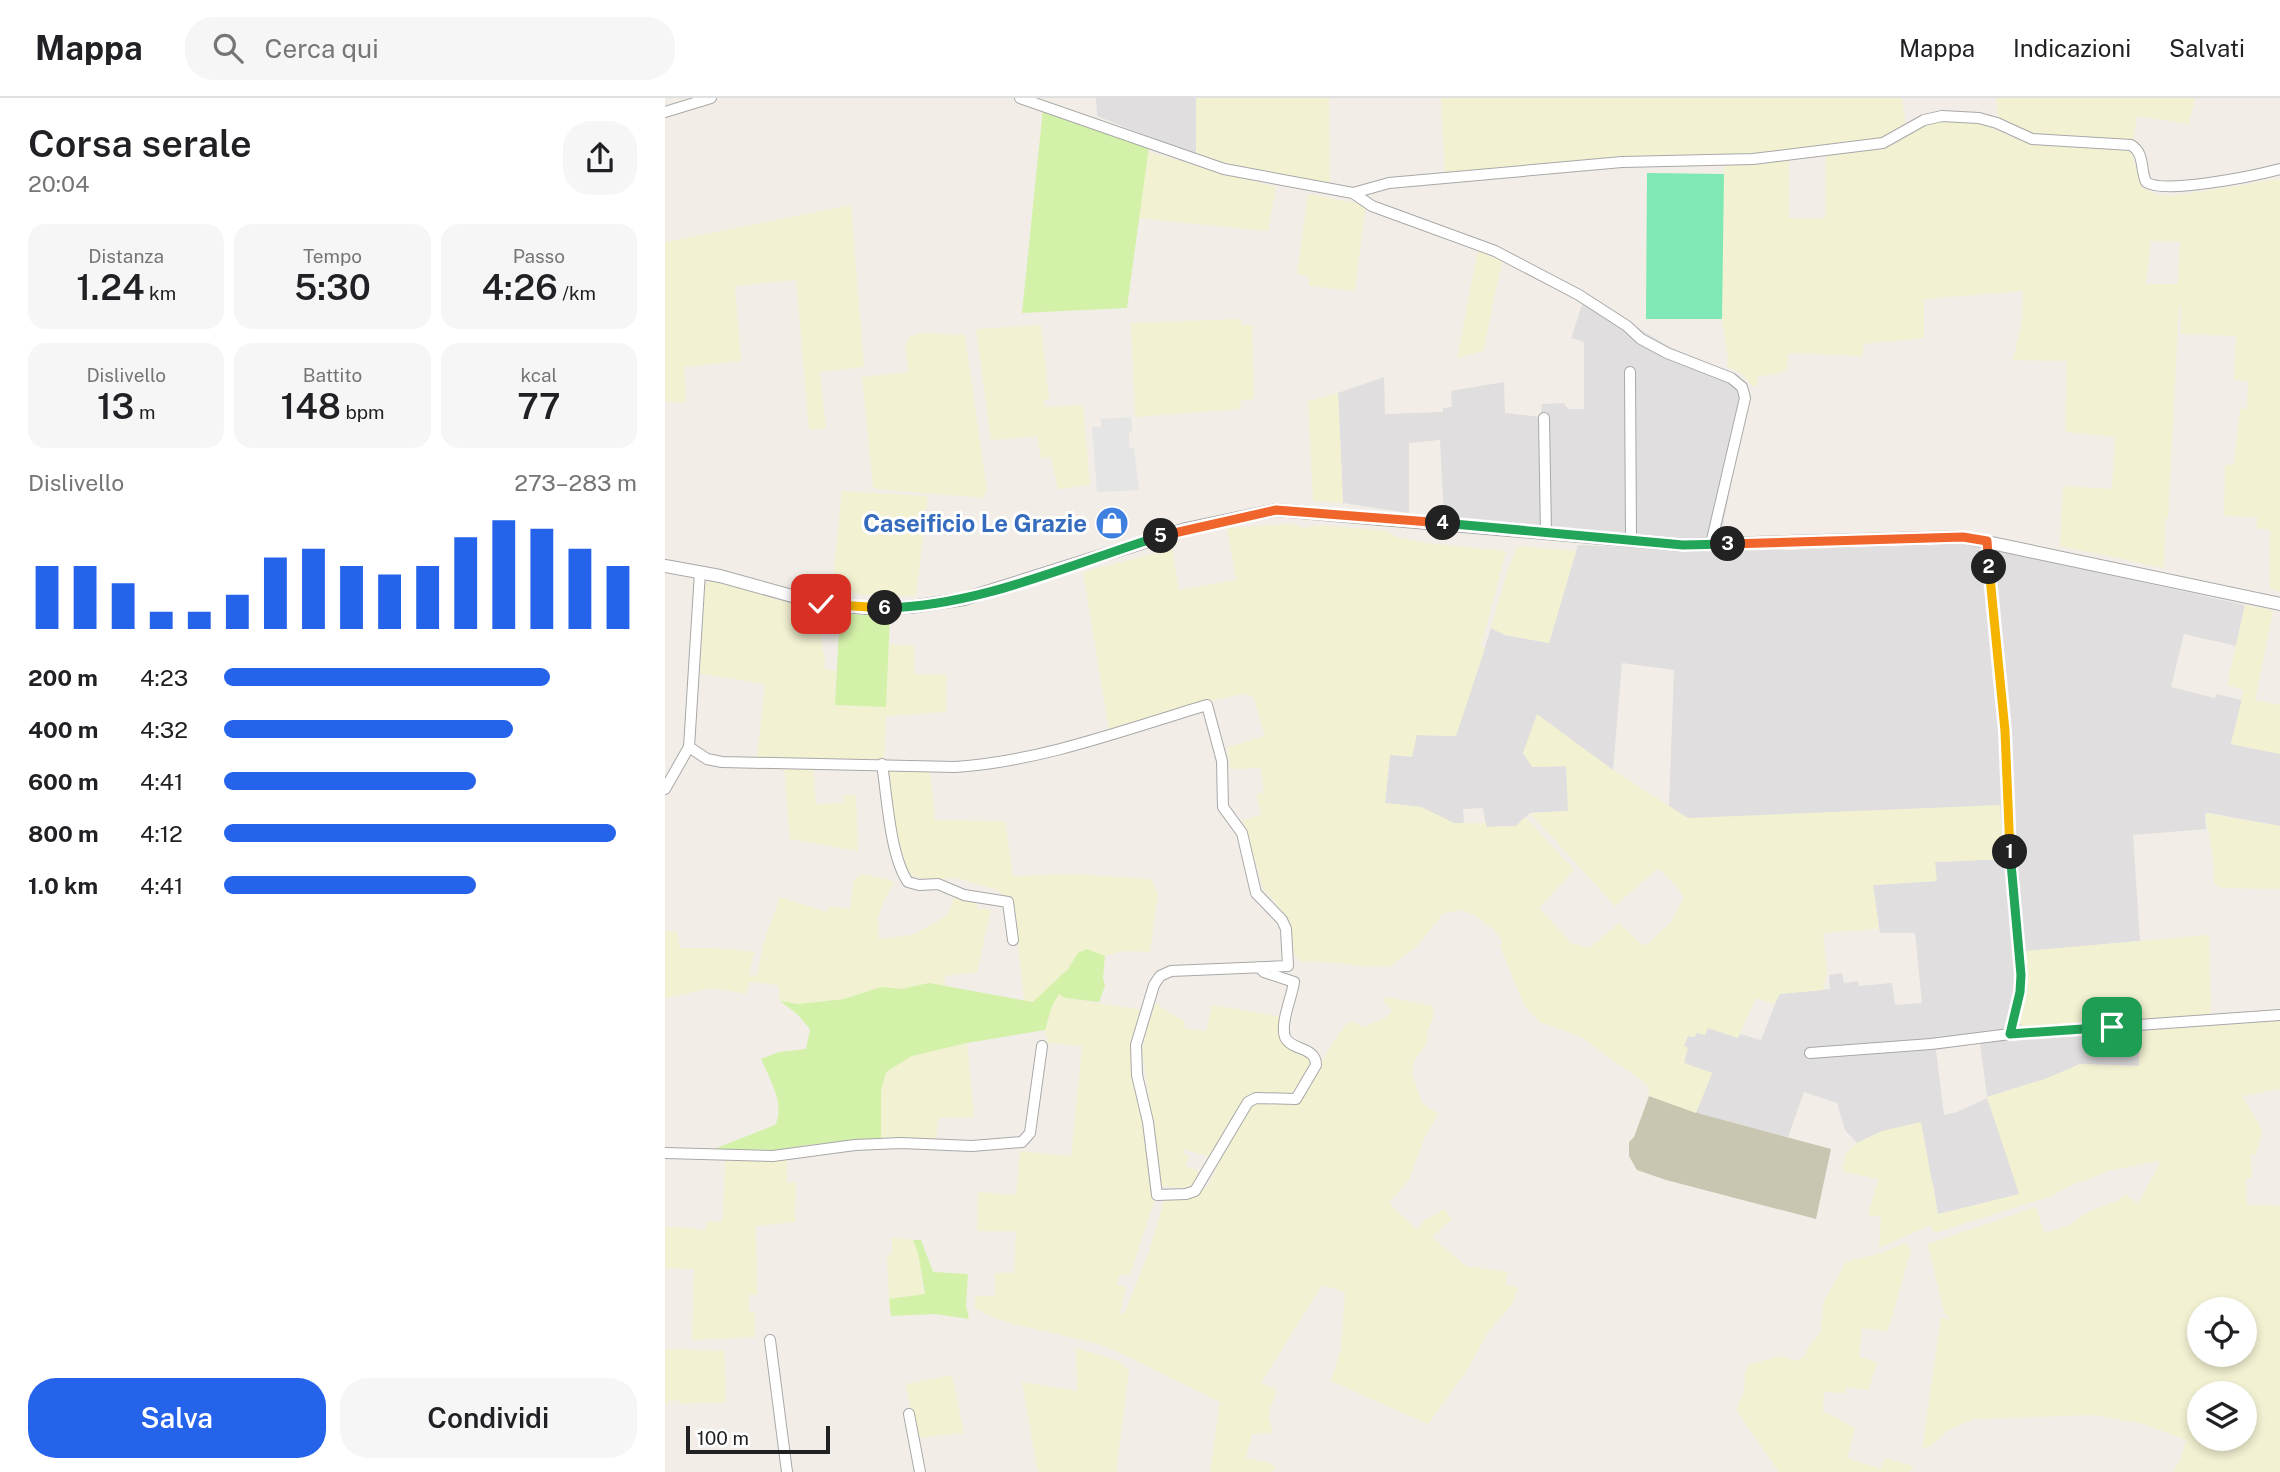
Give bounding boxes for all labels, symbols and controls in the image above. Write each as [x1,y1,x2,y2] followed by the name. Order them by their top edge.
[185,17,675,80] search box
[35,29,143,67] text: Mappa
[209,29,247,67] icon: search
[265,33,379,64] text: Cerca qui
[1899,34,1975,62] text: Mappa
[2013,34,2131,62] text: Indicazioni
[2169,34,2245,62] text: Salvati
[28,121,252,166] text: Corsa serale
[563,121,637,195] button: share
[28,170,89,197] text: 20:04
[88,245,164,267] text: Distanza
[303,245,362,267] text: Tempo
[513,245,565,267] text: Passo
[76,267,144,308] text: 1.24
[294,267,371,308] text: 5:30
[482,267,558,308] text: 4:26
[144,282,176,304] text: km
[558,282,596,304] text: /km
[86,364,166,386] text: Dislivello
[303,364,362,386] text: Battito
[520,364,557,386] text: kcal
[97,386,134,427] text: 13
[280,386,341,427] text: 148
[517,386,560,427] text: 77
[134,401,155,423] text: m
[341,401,384,423] text: bpm
[28,469,124,496] text: Dislivello
[514,469,637,496] text: 273–283 m
[1093,504,1131,542] shop icon: Caseificio Le Grazie
[1425,506,1461,540] pin: 4
[863,509,1087,537] place label: Caseificio Le Grazie
[1436,511,1449,533] text: 4
[1143,518,1179,554] pin: 5
[1154,524,1167,546] text: 5
[1711,526,1745,562] pin: 3
[1721,532,1734,554] text: 3
[1971,550,2007,584] pin: 2
[1982,555,1995,577] text: 2
[791,574,851,634] pin
[802,585,840,623] icon: check
[867,590,903,626] pin: 6
[878,596,891,618] text: 6
[28,664,98,691] text: 200 m
[140,664,188,691] text: 4:23
[28,716,98,743] text: 400 m
[140,716,188,743] text: 4:32
[28,768,98,795] text: 600 m
[140,768,183,795] text: 4:41
[28,820,99,847] text: 800 m
[140,820,183,847] text: 4:12
[1993,834,2027,870] pin: 1
[2005,840,2014,862] text: 1
[28,872,98,899] text: 1.0 km
[140,872,183,899] text: 4:41
[2082,997,2142,1057] pin
[2093,1008,2131,1046] icon: arrive
[2187,1297,2257,1451] map controls
[2187,1297,2257,1367] button: locate
[28,1378,326,1458] button: Salva
[340,1378,637,1458] button: Condividi
[2187,1381,2257,1451] button: layers
[686,1423,829,1455] scale bar
[697,1427,749,1449] text: 100 m

